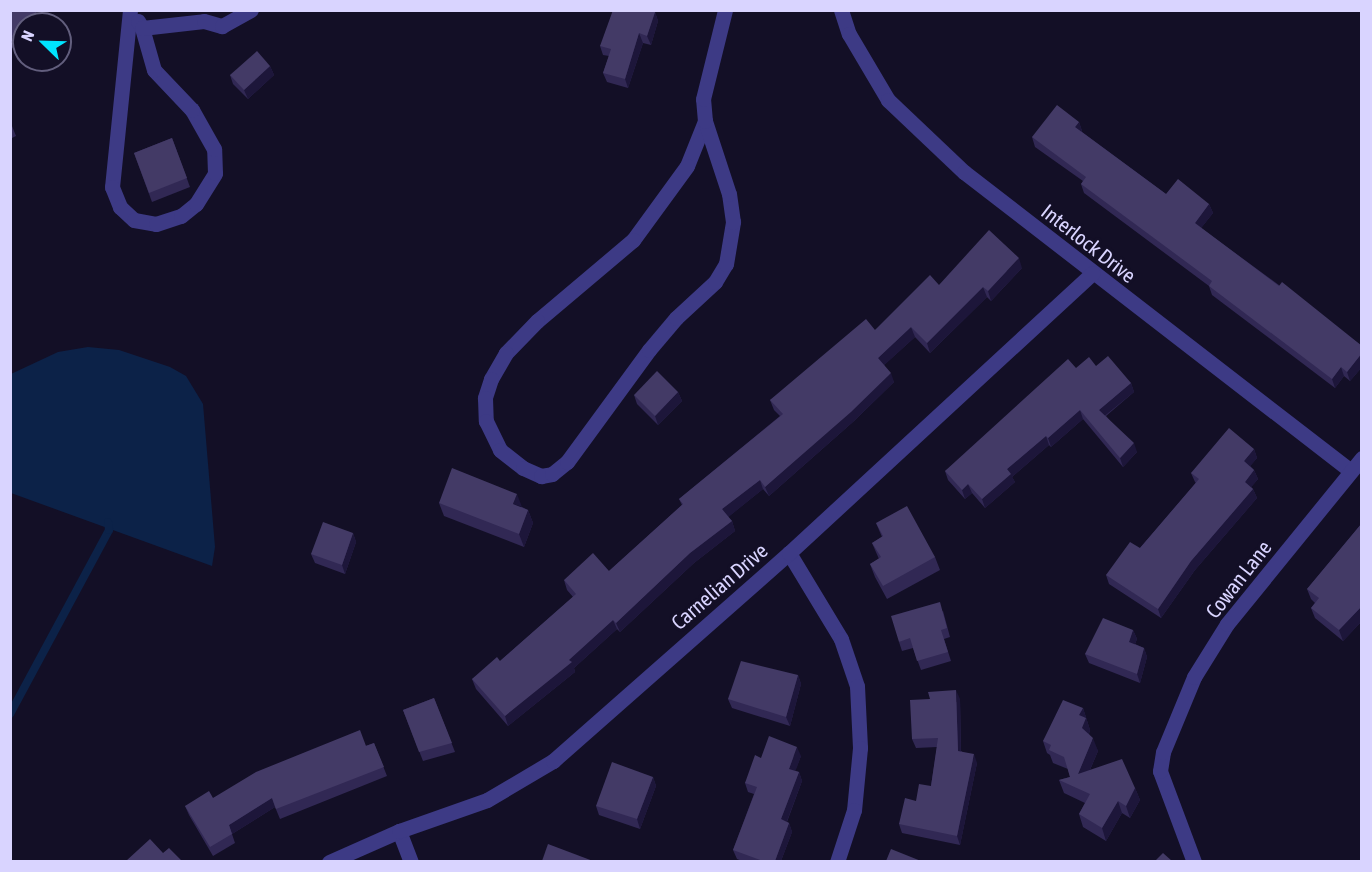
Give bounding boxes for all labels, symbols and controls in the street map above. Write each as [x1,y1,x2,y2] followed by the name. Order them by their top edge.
[12,12,72,72] north arrow
[17,28,37,44] text: N
[1037,198,1141,288] street label: Interlock Drive
[1200,535,1276,623] street label: Cowan Lane
[666,537,772,635] street label: Carnelian Drive

